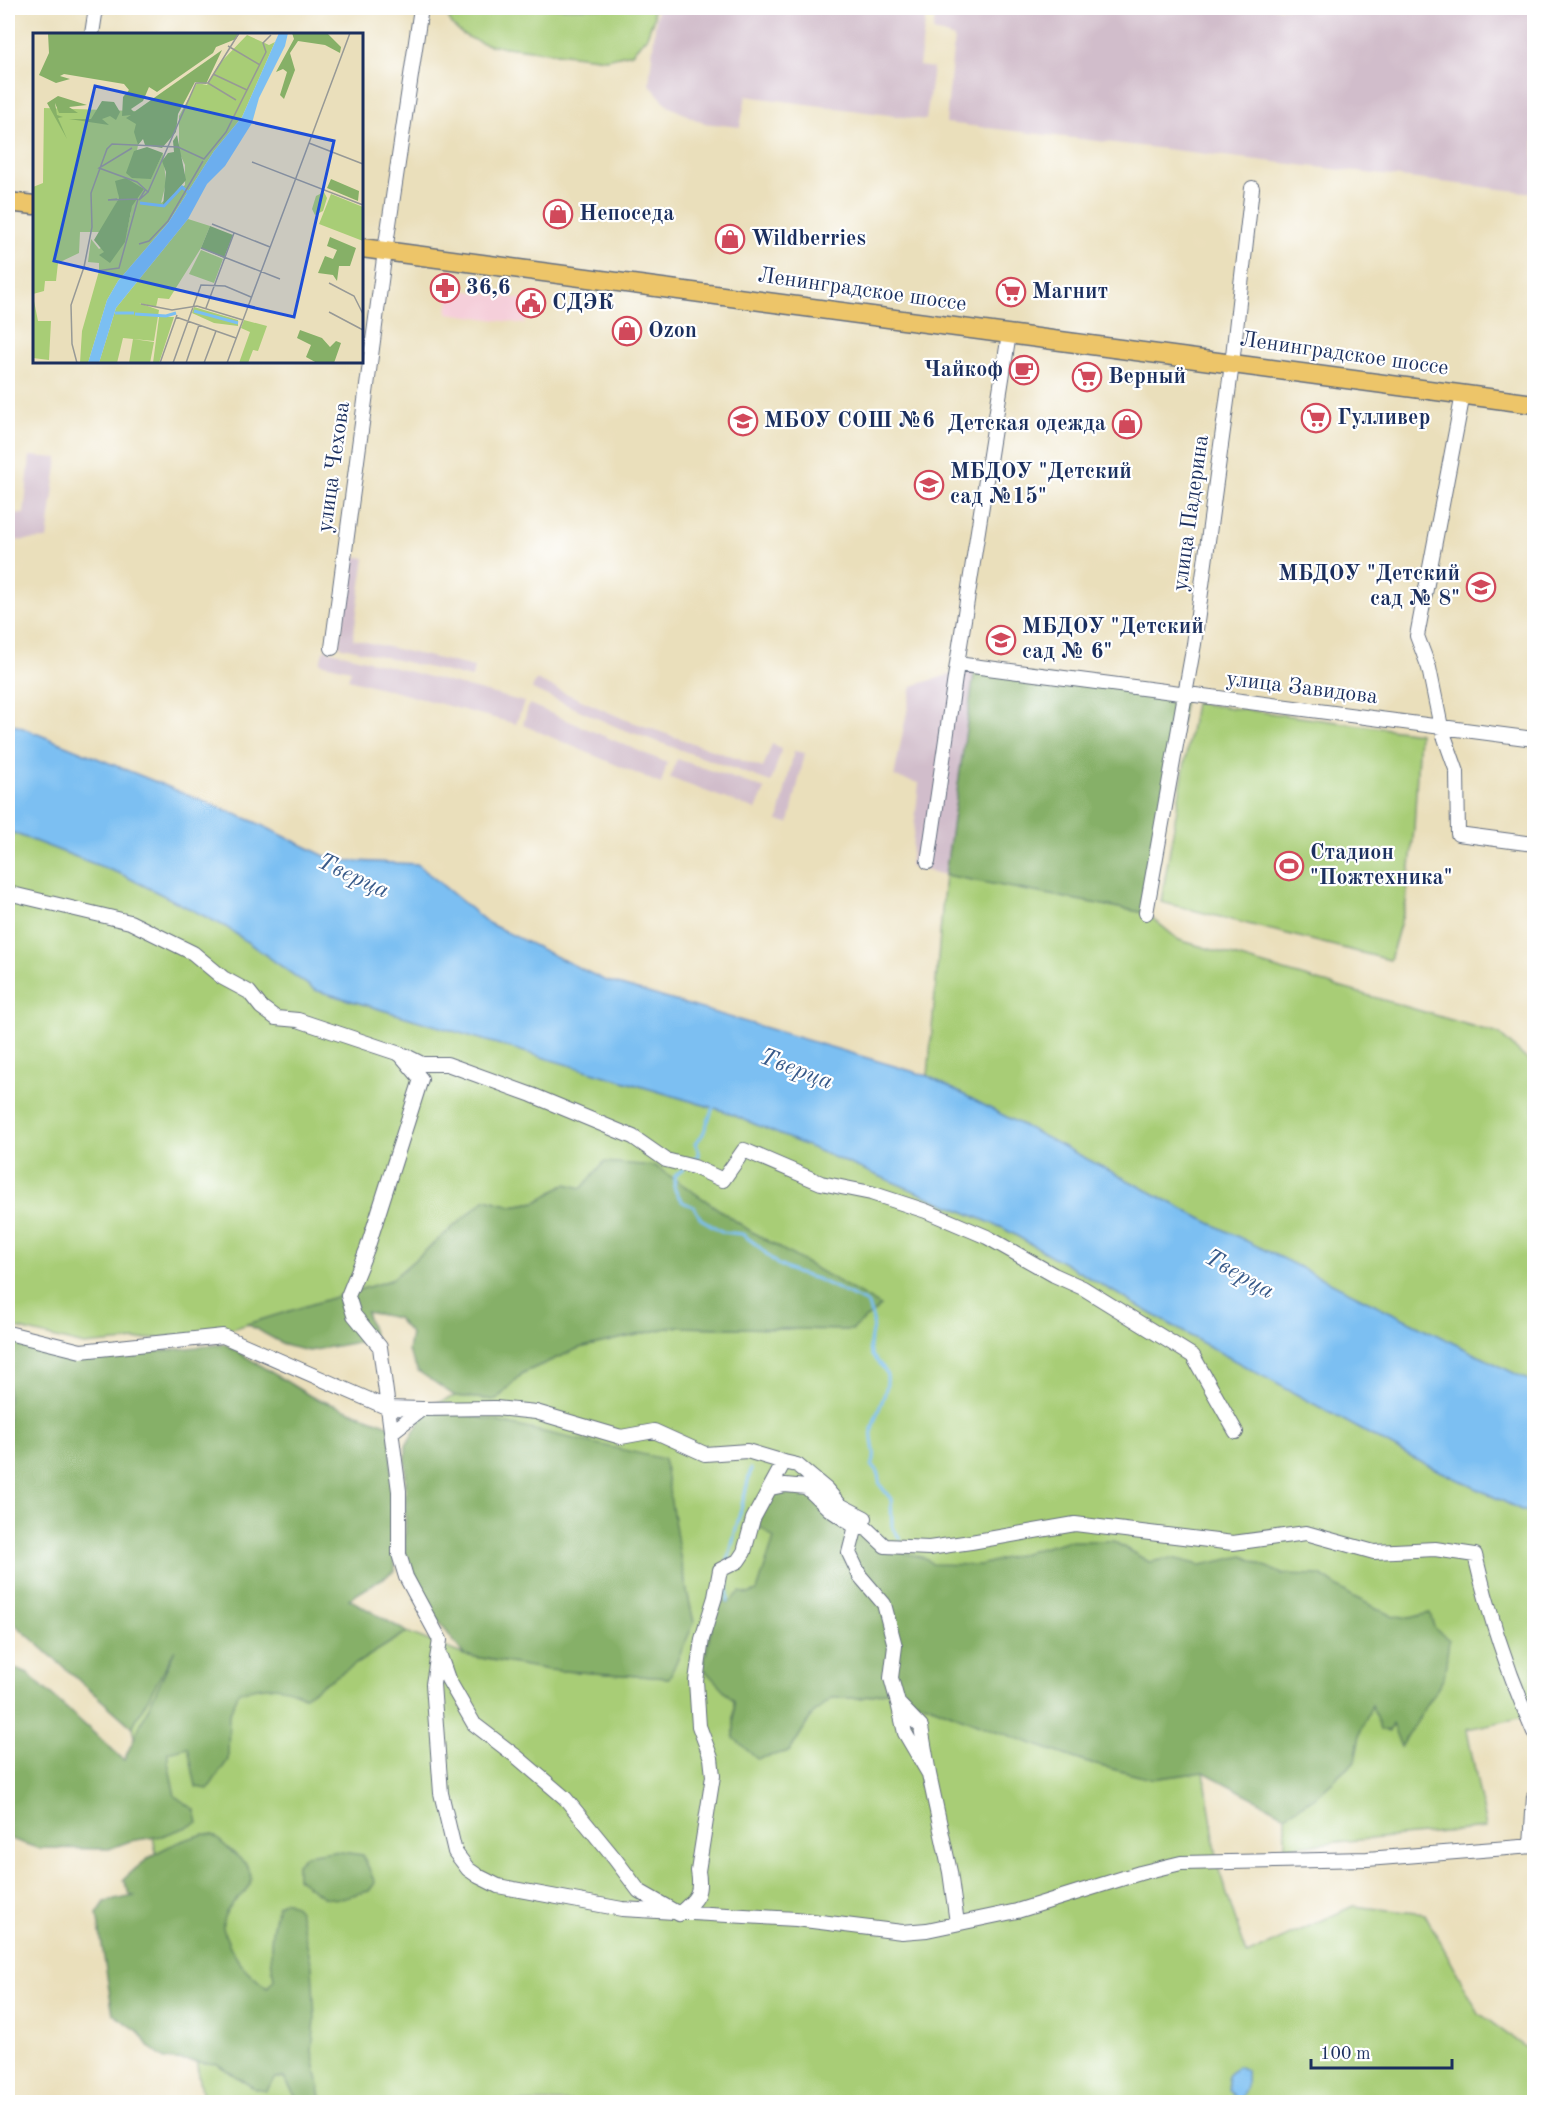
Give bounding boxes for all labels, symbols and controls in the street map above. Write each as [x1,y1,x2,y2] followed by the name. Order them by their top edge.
[33,33,363,363] inset map
[542,198,574,230] shop icon: Непоседа
[579,203,674,225] place label: Непоседа
[714,223,746,255] shop icon: Wildberries
[751,228,866,250] place label: Wildberries
[756,264,968,316] street label: Ленинградское шоссе
[429,272,461,304] pharmacy icon: 36,6
[995,276,1027,308] supermarket icon: Магнит
[466,277,510,299] place label: 36,6
[1032,281,1108,303] place label: Магнит
[515,287,547,319] public building icon: СДЭК
[552,292,614,314] place label: СДЭК
[611,315,643,347] shop icon: Ozon
[648,320,697,342] place label: Ozon
[1238,328,1450,380] street label: Ленинградское шоссе
[1008,354,1040,386] cafe icon: Чайкоф
[924,359,1003,382] place label: Чайкоф
[1071,361,1103,393] supermarket icon: Верный
[1108,366,1186,388] place label: Верный
[314,400,354,534] street label: улица Чехова
[1300,402,1332,434] supermarket icon: Гулливер
[727,405,759,437] school or university icon: МБОУ СОШ №6
[1337,407,1430,429] place label: Гулливер
[1111,408,1143,440] shop icon: Детская одежда
[764,410,935,432] place label: МБОУ СОШ №6
[947,413,1106,435] place label: Детская одежда
[1169,433,1213,593] street label: улица Падерина
[950,461,1132,508] place label: МБДОУ "Детский сад №15"
[913,469,945,501] school or university icon: МБДОУ "Детский сад №15"
[1278,563,1460,610] place label: МБДОУ "Детский сад № 8"
[1465,571,1497,603] school or university icon: МБДОУ "Детский сад № 8"
[1022,616,1204,663] place label: МБДОУ "Детский сад № 6"
[985,624,1017,656] school or university icon: МБДОУ "Детский сад № 6"
[1225,668,1379,708] street label: улица Завидова
[1310,842,1452,889] place label: Стадион "Пожтехника"
[313,850,393,904] water label: Тверца
[1273,850,1305,882] sports icon: Стадион "Пожтехника"
[756,1045,836,1095] water label: Тверца
[1200,1246,1278,1305] water label: Тверца
[1311,2032,1452,2070] scale bar
[1320,2045,1371,2063] text: 100 m

